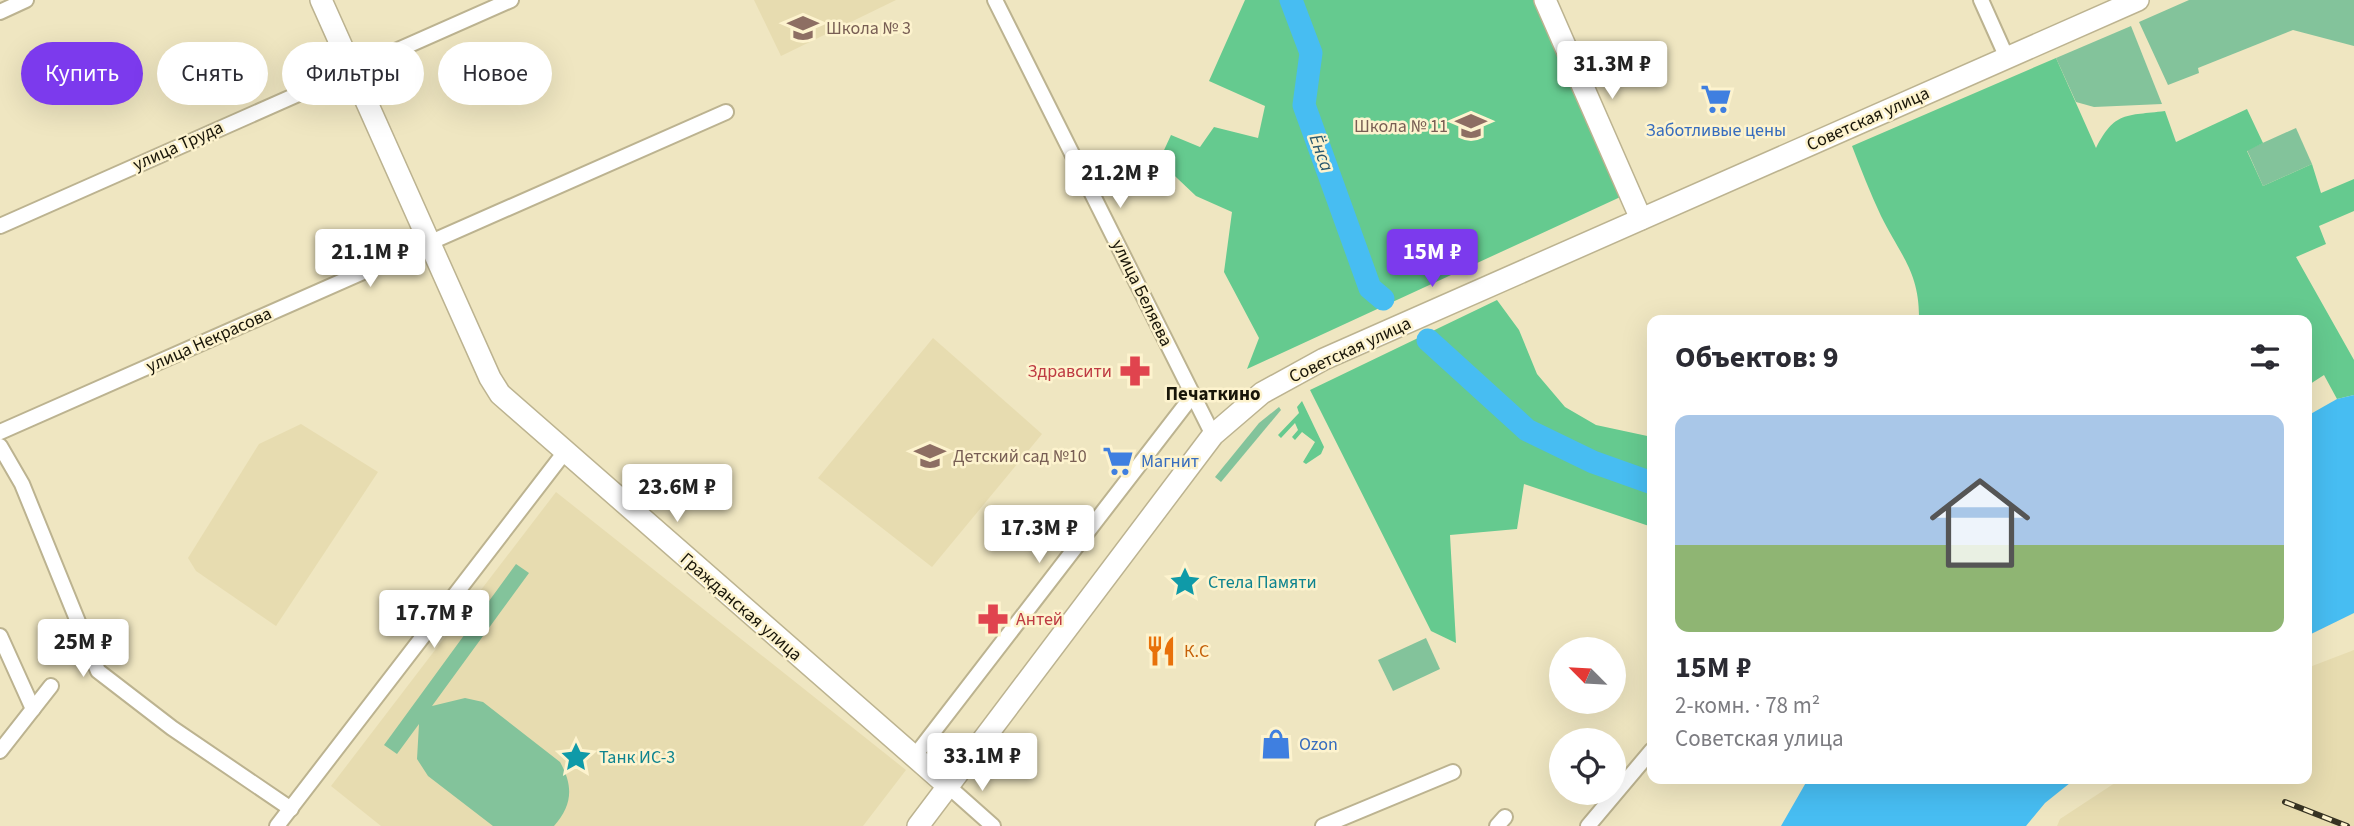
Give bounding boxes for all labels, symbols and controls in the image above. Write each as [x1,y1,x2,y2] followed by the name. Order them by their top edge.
[786,11,820,45] school or university icon: Школа № 3
[826,16,911,41] place label: Школа № 3
[21,42,143,105] chip: Купить
[157,42,268,105] chip: Снять
[282,42,424,105] chip: Фильтры
[438,42,552,105] chip: Новое
[1547,42,1677,101] pin: 31.3M ₽
[1573,47,1651,80] text: 31.3M ₽
[1803,81,1933,157] street label: Советская улица
[1699,82,1733,116] supermarket icon: Заботливые цены
[1454,109,1488,143] school or university icon: Школа № 11
[1354,114,1448,139] place label: Школа № 11
[129,115,227,177] street label: улица Труда
[1646,118,1786,143] place label: Заботливые цены
[1302,131,1340,175] water label: Ёнса
[1055,150,1185,210] pin: 21.2M ₽
[1081,156,1159,189] text: 21.2M ₽
[305,230,435,289] pin: 21.1M ₽
[1383,230,1481,289] pin: 15M ₽
[331,235,409,268] text: 21.1M ₽
[1105,235,1179,351] street label: улица Беляева
[1403,235,1461,268] text: 15M ₽
[142,301,276,379] street label: улица Некрасова
[1285,311,1415,389] street label: Советская улица
[1675,336,1839,379] text: Объектов: 9
[2246,338,2284,376] icon: filters
[1118,354,1152,388] pharmacy icon: Здравсити
[1028,359,1112,384] place label: Здравсити
[1166,381,1261,408] district label: Печаткино
[913,439,947,473] school or university icon: Детский сад №10
[953,444,1087,469] place label: Детский сад №10
[1101,444,1135,478] supermarket icon: Магнит
[1141,449,1199,474] place label: Магнит
[1917,460,2043,586] icon: home
[612,464,742,524] pin: 23.6M ₽
[638,470,716,503] text: 23.6M ₽
[974,505,1104,565] pin: 17.3M ₽
[1000,511,1078,544] text: 17.3M ₽
[675,547,807,667] street label: Гражданская улица
[1168,565,1202,599] place icon: Стела Памяти
[1208,570,1317,595] place label: Стела Памяти
[369,590,499,650] pin: 17.7M ₽
[395,596,473,629] text: 17.7M ₽
[976,602,1010,636] pharmacy icon: Антей
[1016,607,1063,632] place label: Антей
[34,620,132,679] pin: 25M ₽
[54,625,112,658] text: 25M ₽
[1144,634,1178,668] restaurant icon: К.С
[1549,637,1626,714] north arrow
[1549,637,1626,805] map controls
[1184,639,1209,664] place label: К.С
[1675,646,1751,689] text: 15M ₽
[1675,689,1820,722] text: 2-комн. · 78 m²
[1675,722,1844,755] text: Советская улица
[1259,727,1293,761] shop icon: Ozon
[1549,728,1626,805] button: locate
[1299,732,1338,757] place label: Ozon
[917,734,1047,793] pin: 33.1M ₽
[943,739,1021,772] text: 33.1M ₽
[559,740,593,774] place icon: Танк ИС-3
[599,745,675,770] place label: Танк ИС-3

